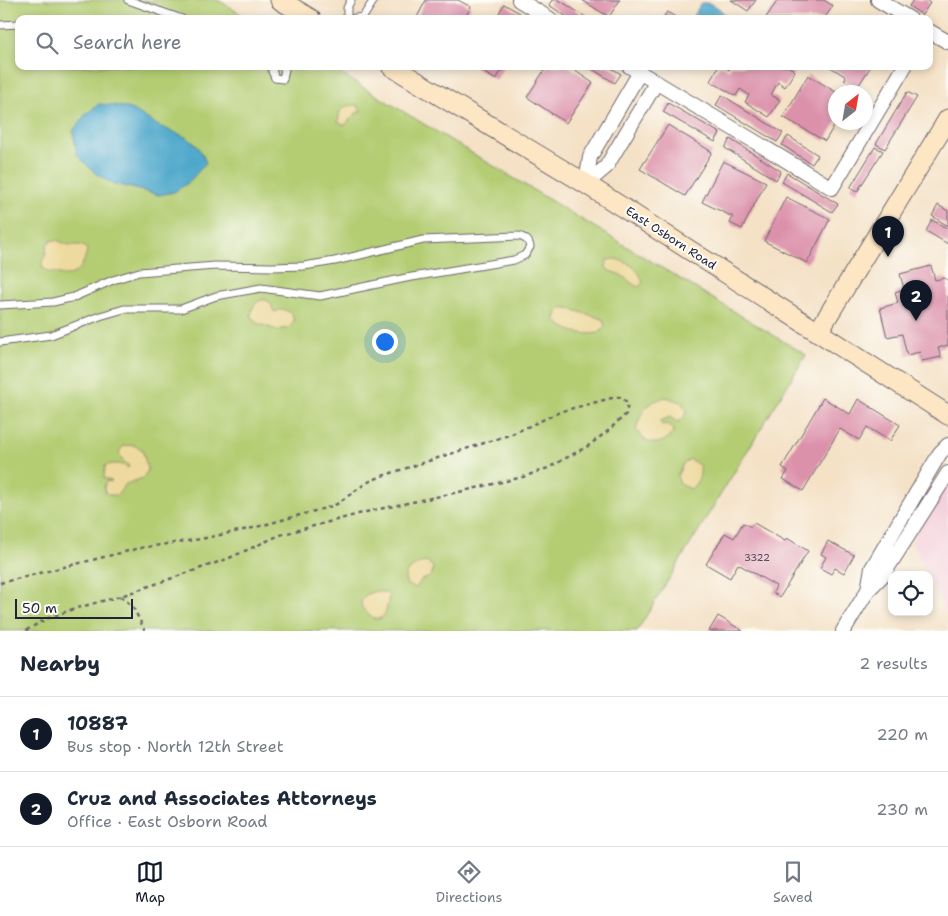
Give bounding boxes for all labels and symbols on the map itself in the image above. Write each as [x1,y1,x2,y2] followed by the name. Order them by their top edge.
[828,85,873,130] north arrow
[623,203,720,274] street label: East Osborn Road
[872,216,904,257] pin: 1
[900,280,932,321] pin: 2
[372,329,398,355] your location
[744,551,770,564] house number: 3322
[15,596,132,619] scale bar

